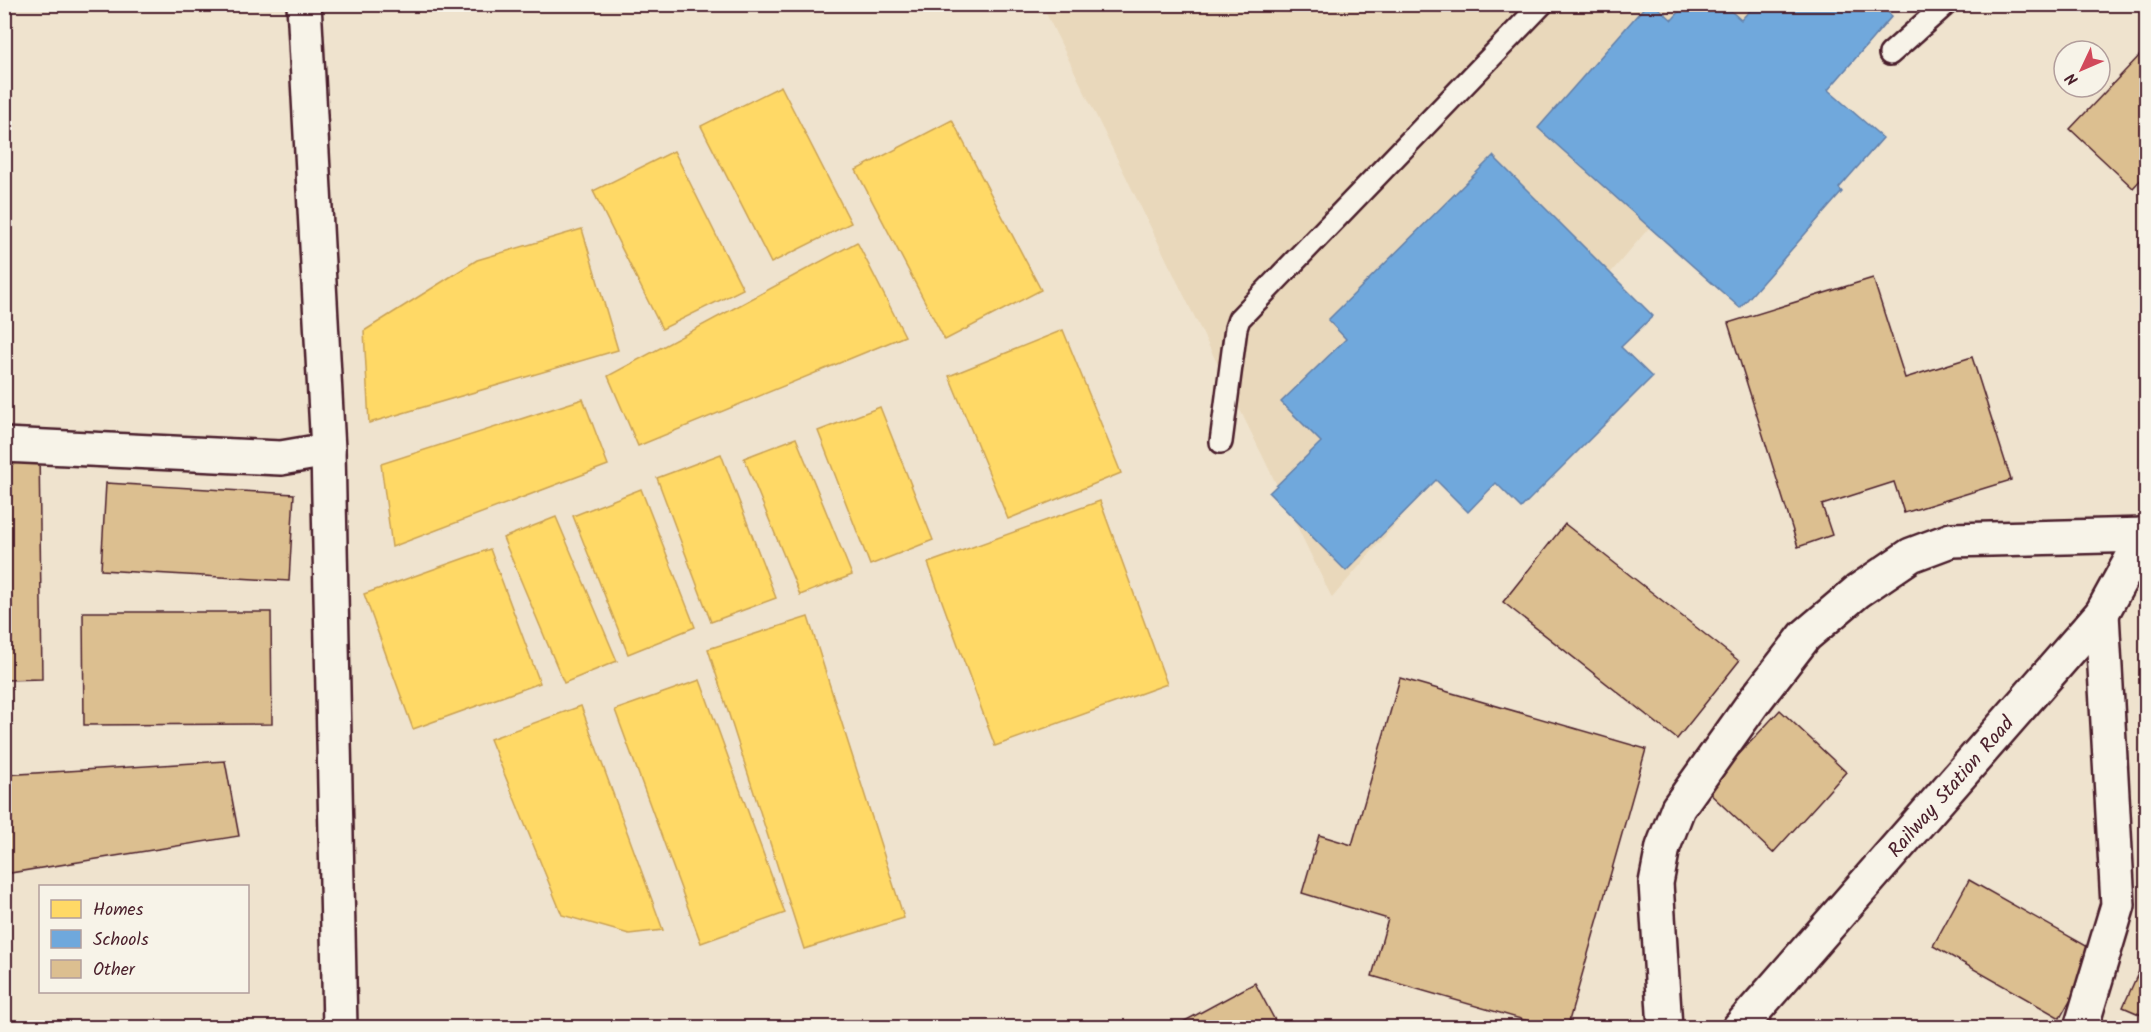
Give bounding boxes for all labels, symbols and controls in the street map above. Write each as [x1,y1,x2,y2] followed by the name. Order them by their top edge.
[2052,39,2112,99] north arrow
[2060,66,2085,91] text: N
[1881,709,2024,866] street label: Railway Station Road
[39,885,249,993] legend
[93,896,144,925] text: Homes
[93,926,149,955] text: Schools
[93,956,136,985] text: Other

